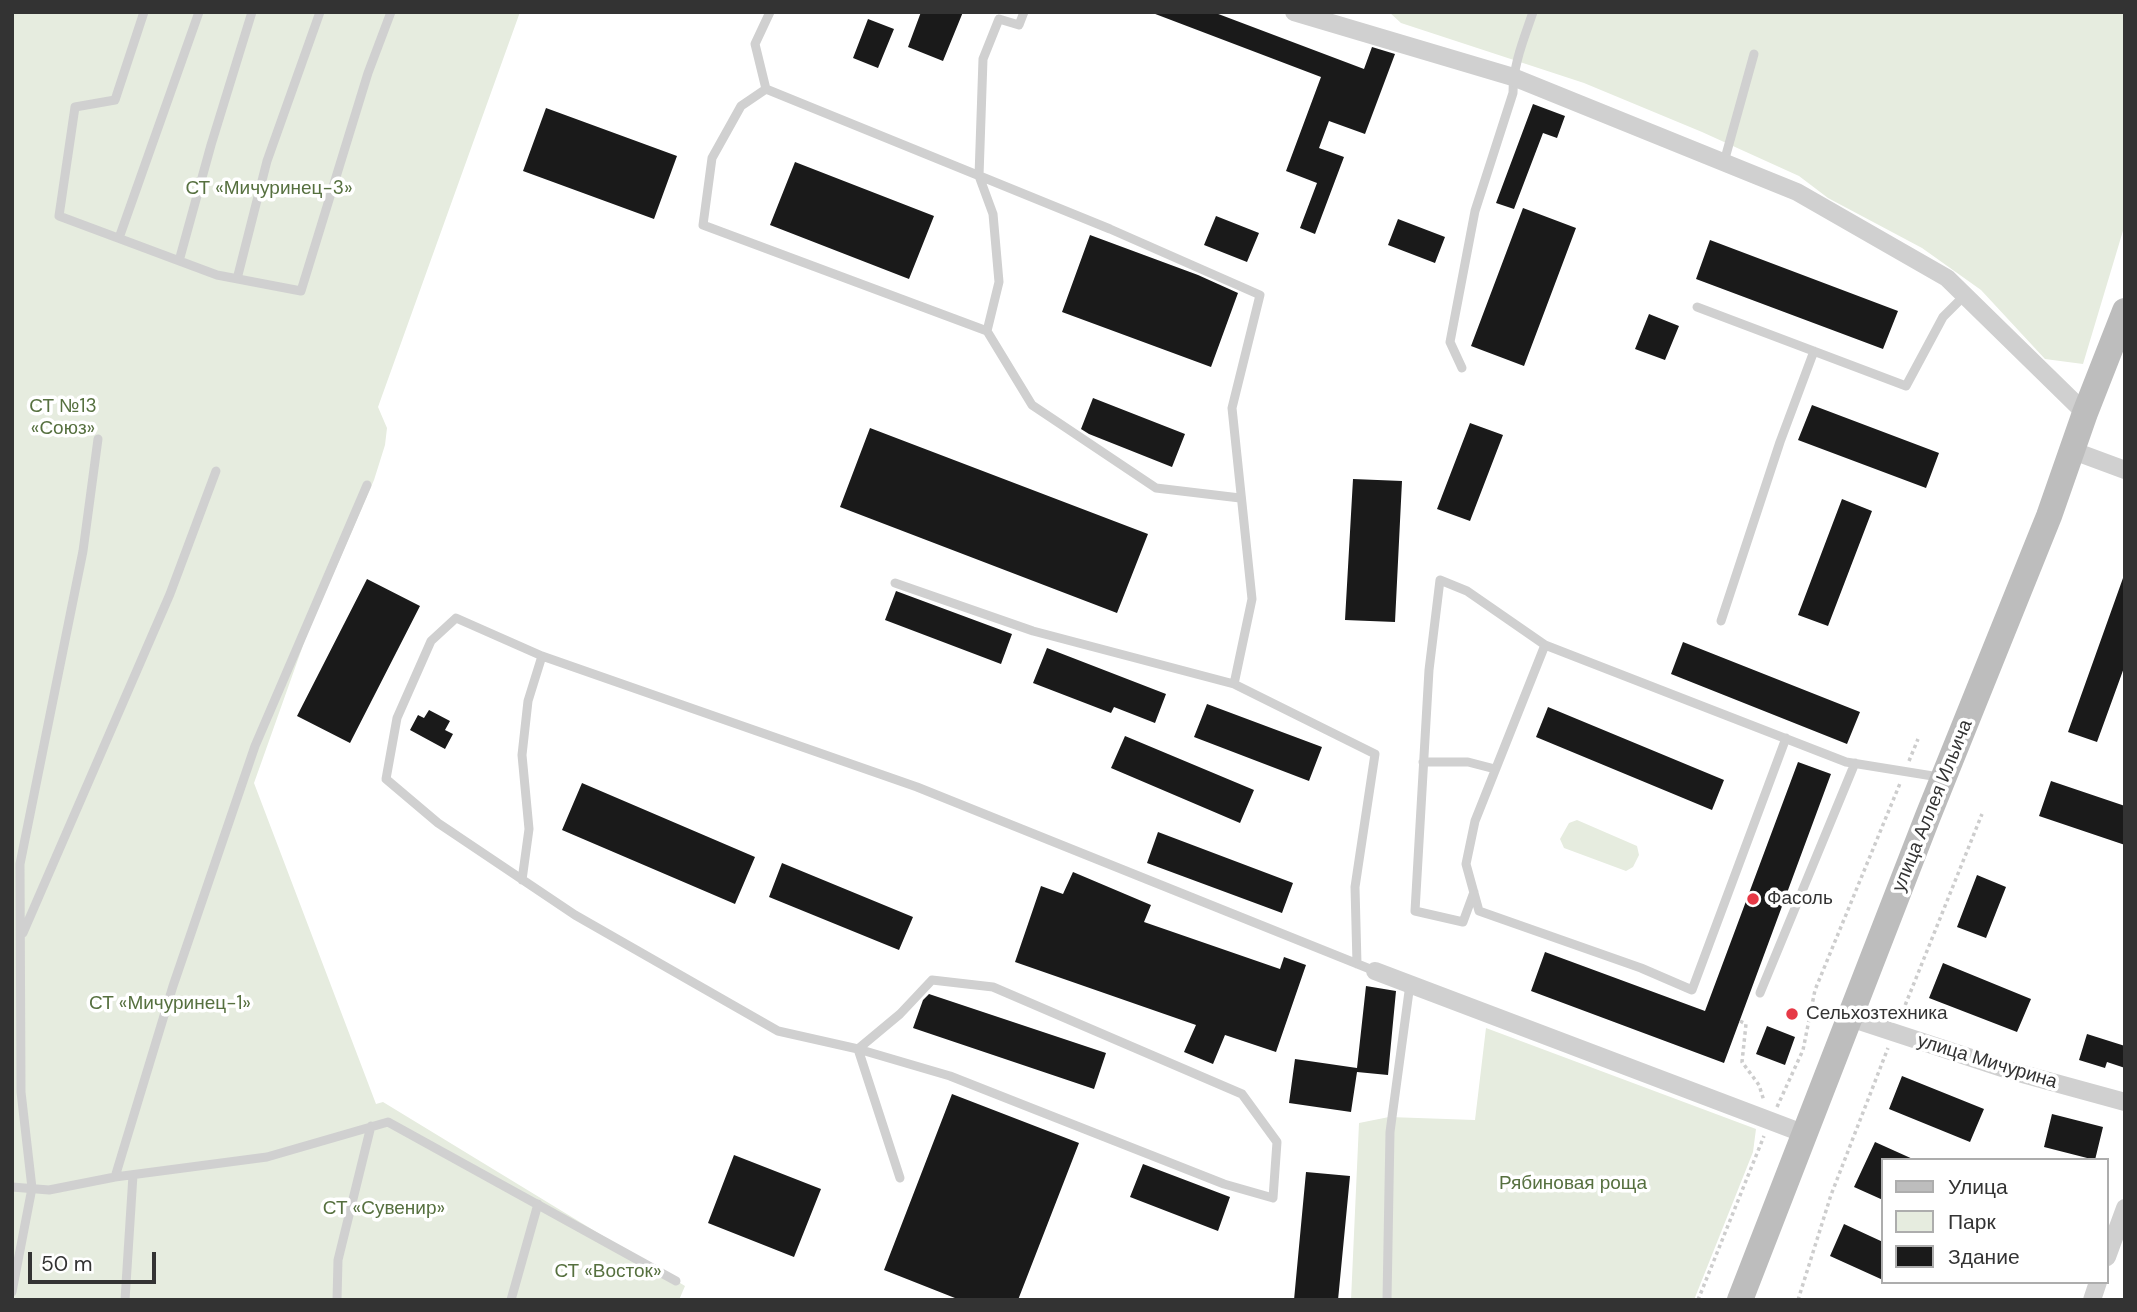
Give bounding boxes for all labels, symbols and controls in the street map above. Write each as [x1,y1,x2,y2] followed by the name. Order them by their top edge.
[185,178,353,200] park label: СТ «Мичуринец-3»
[29,396,97,440] park label: СТ №13 «Союз»
[1888,717,1978,895] street label: улица Аллея Ильича
[1767,888,1833,910] place label: Фасоль
[1745,891,1761,907] marker: Фасоль
[89,993,251,1015] park label: СТ «Мичуринец-1»
[1806,1003,1948,1025] place label: Сельхозтехника
[1784,1006,1800,1022] marker: Сельхозтехника
[1914,1030,2060,1094] street label: улица Мичурина
[1882,1158,2109,1284] legend
[1499,1173,1647,1195] park label: Рябиновая роща
[1948,1173,2008,1201] text: Улица
[323,1198,445,1220] park label: СТ «Сувенир»
[1948,1208,1996,1236] text: Парк
[32,1238,159,1282] scale bar
[1948,1243,2020,1271] text: Здание
[41,1250,92,1278] text: 50 m
[554,1261,662,1283] park label: СТ «Восток»

